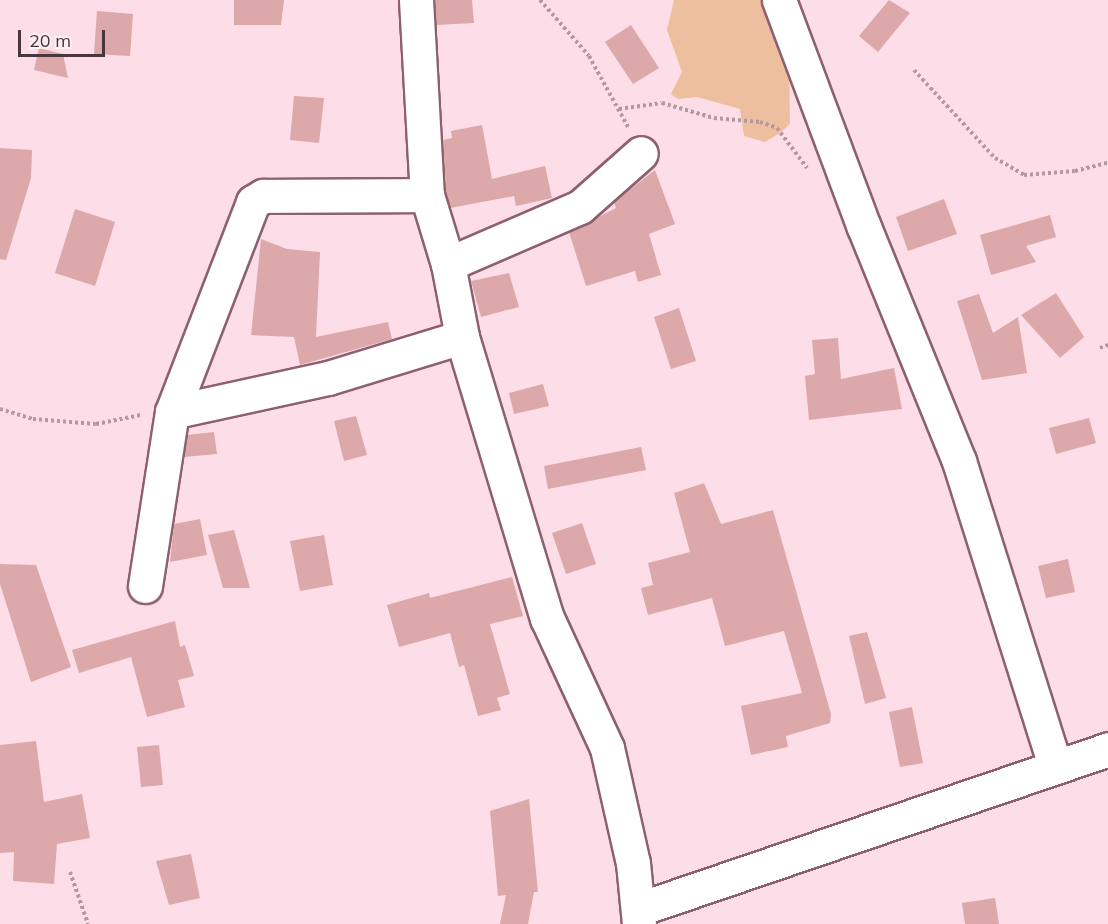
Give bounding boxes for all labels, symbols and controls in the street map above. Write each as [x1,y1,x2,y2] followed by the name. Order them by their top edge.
[21,18,108,56] scale bar
[29,29,71,52] text: 20 m

